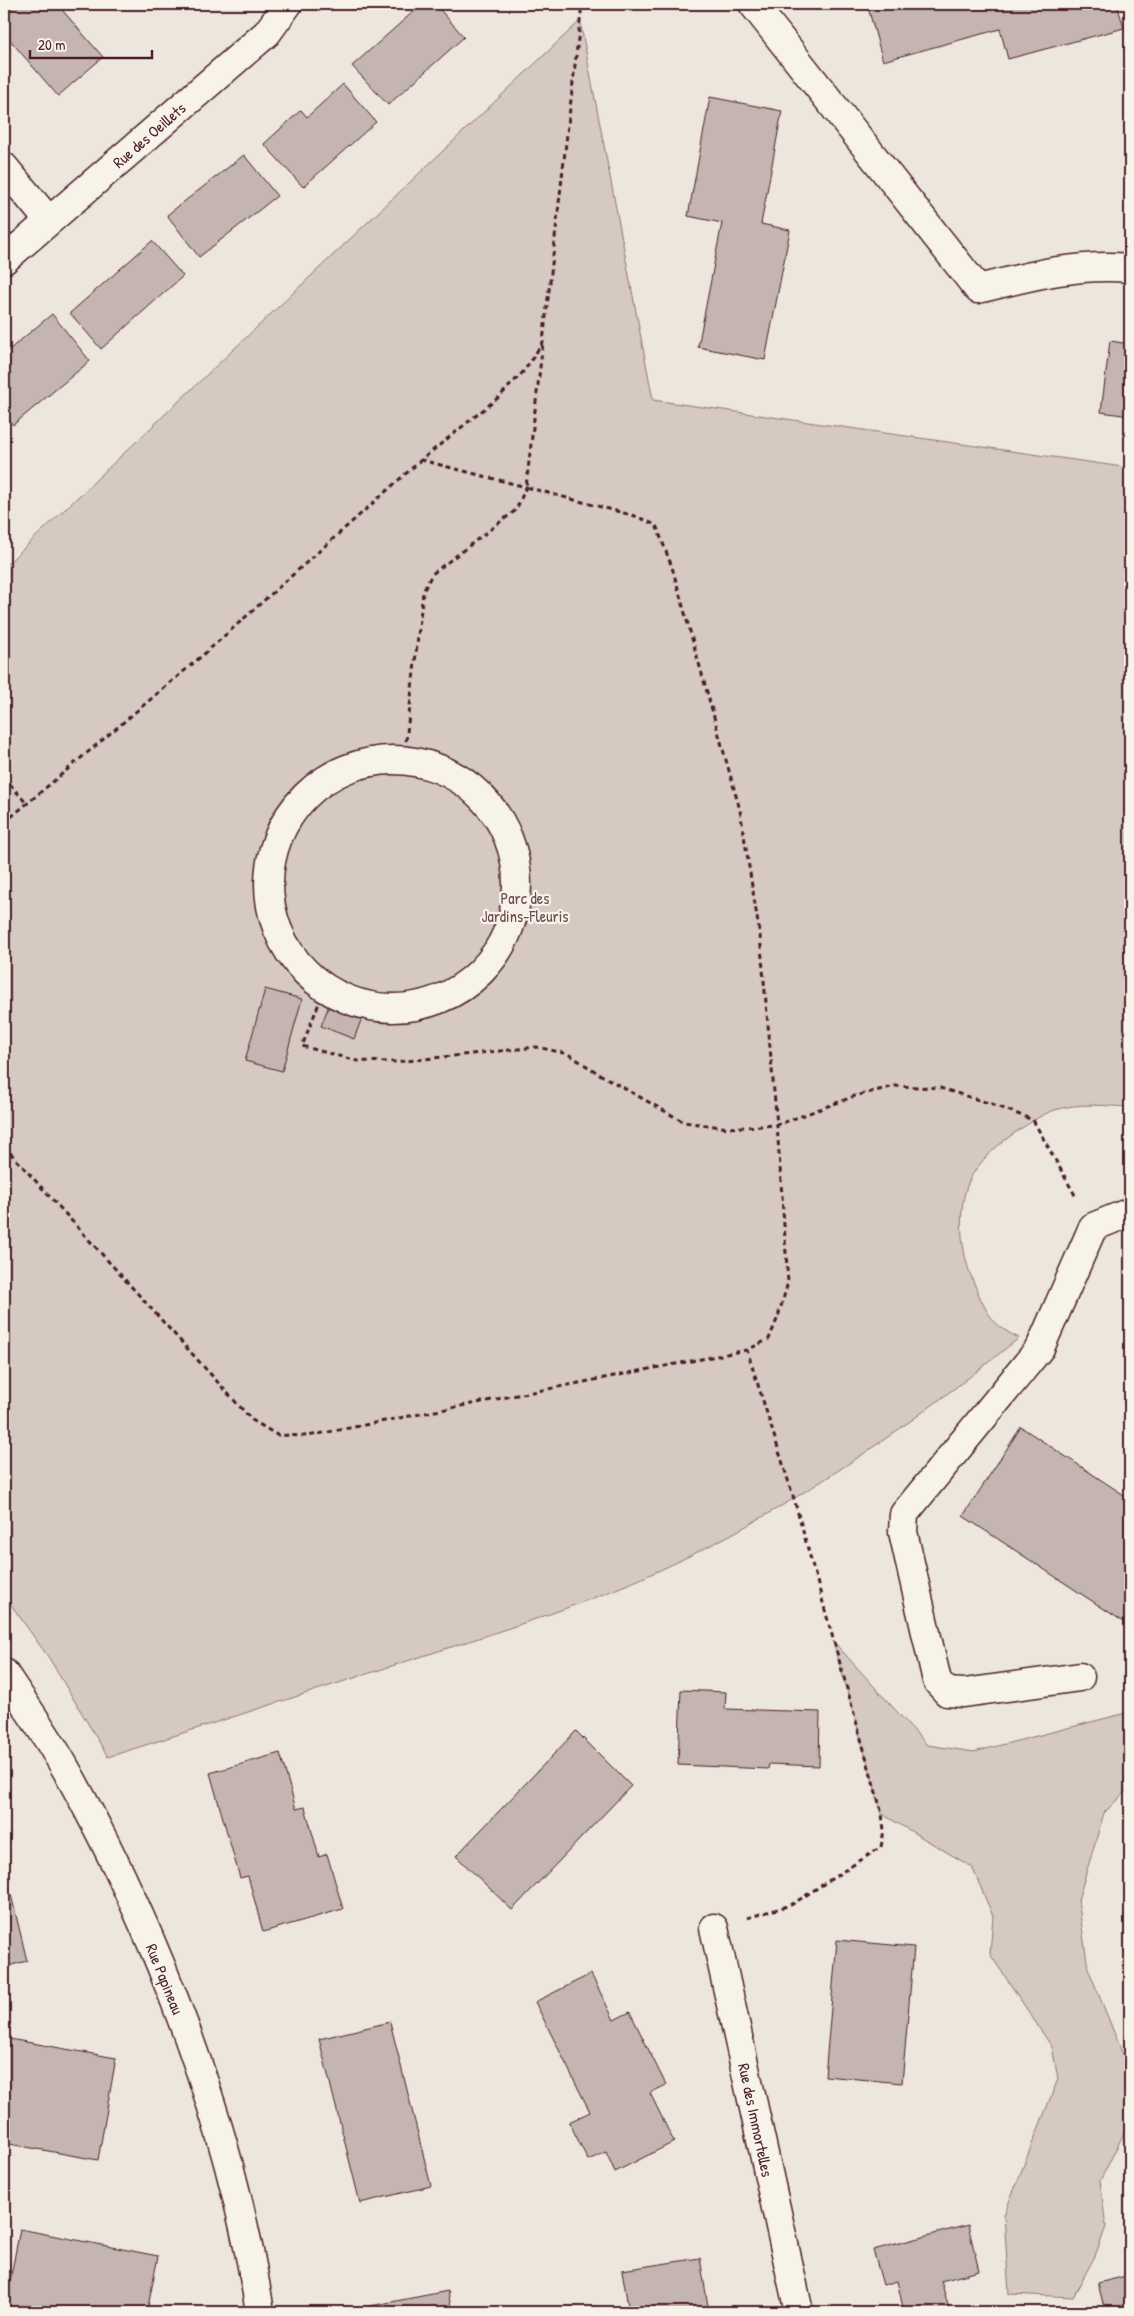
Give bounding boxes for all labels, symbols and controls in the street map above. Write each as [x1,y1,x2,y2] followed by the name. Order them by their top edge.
[30,28,152,60] scale bar
[38,34,65,55] text: 20 m
[108,97,190,173] street label: Rue des Oeillets
[482,887,568,927] park label: Parc des Jardins-Fleuris
[141,1940,189,2018] street label: Rue Papineau
[733,2061,779,2179] street label: Rue des Immortelles

